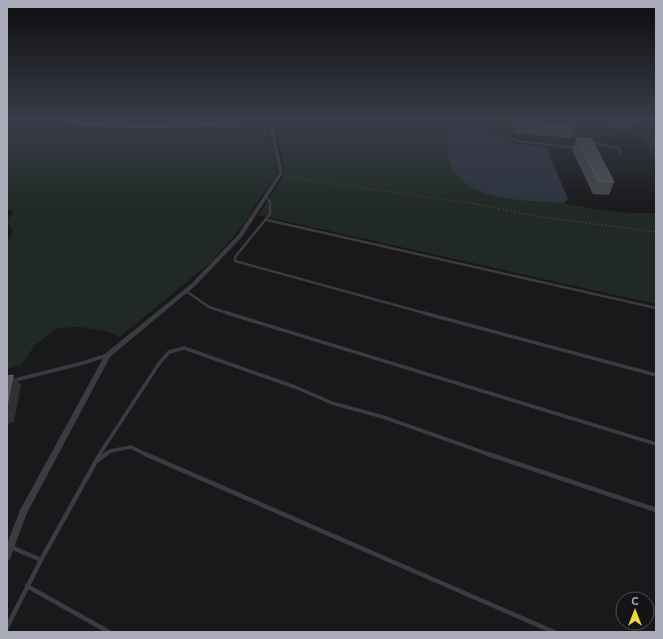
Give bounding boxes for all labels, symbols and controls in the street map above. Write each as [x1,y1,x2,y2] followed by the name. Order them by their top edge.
[615,591,655,631] north arrow
[631,594,639,609] text: С

